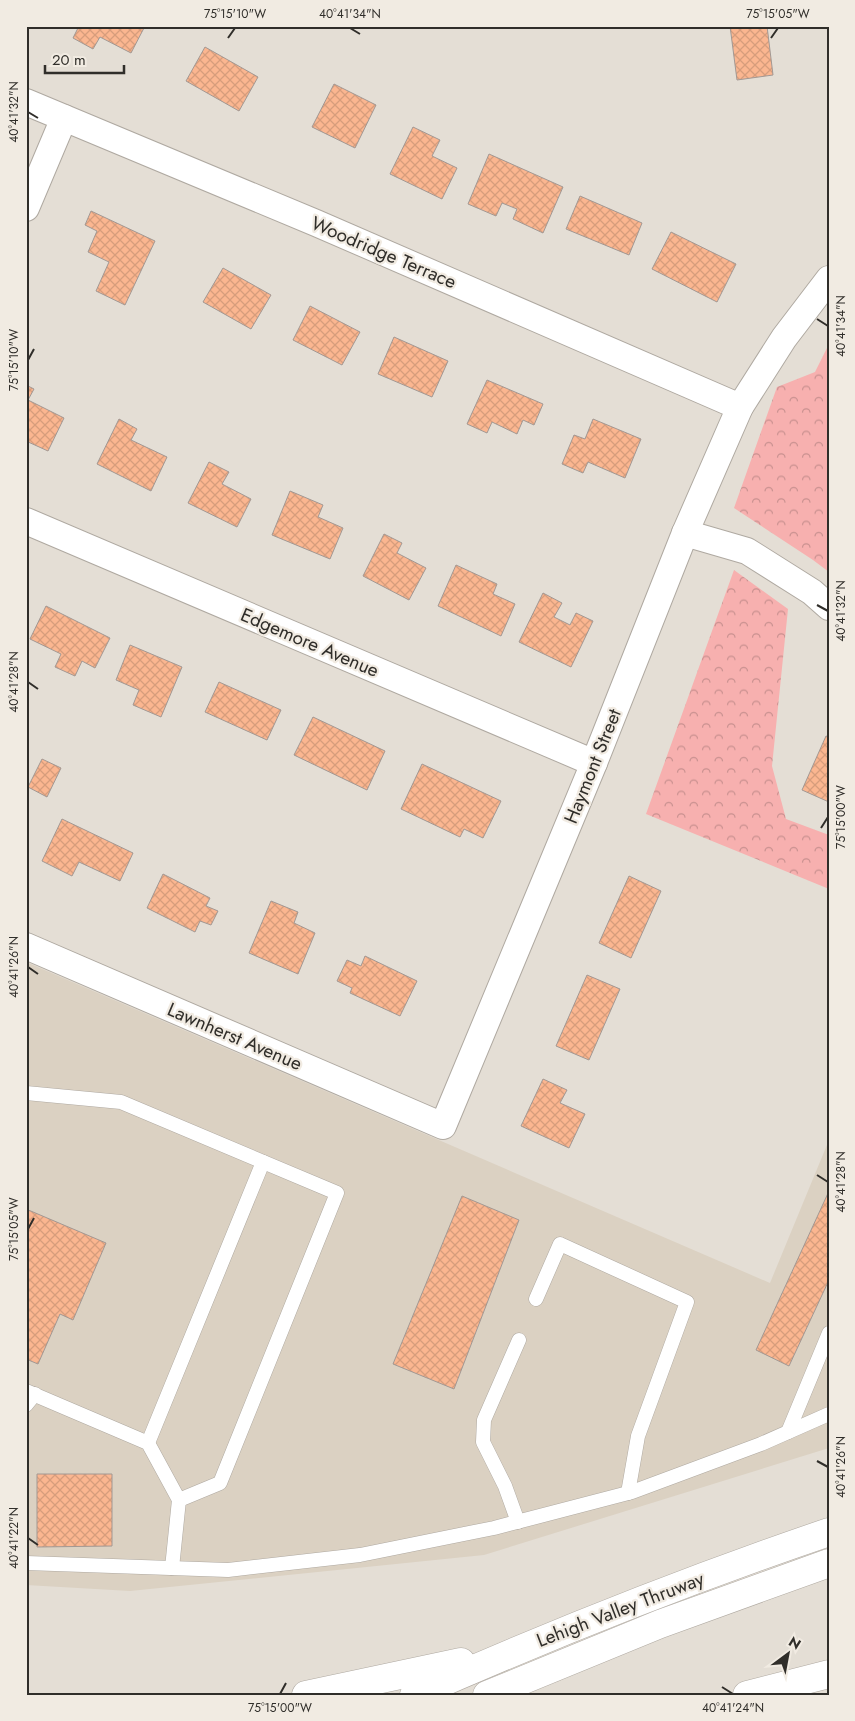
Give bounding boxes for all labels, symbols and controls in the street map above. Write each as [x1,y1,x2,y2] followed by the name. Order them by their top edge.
[204,5,266,23] text: 75°15'10"W
[319,5,381,23] text: 40°41'34"N
[746,5,810,23] text: 75°15'05"W
[45,42,124,74] scale bar
[52,49,86,71] text: 20 m
[5,81,23,143] text: 40°41'32"N
[307,210,461,295] street label: Woodridge Terrace
[832,295,850,357] text: 40°41'34"N
[5,329,23,391] text: 75°15'10"W
[832,580,850,642] text: 40°41'32"N
[236,601,383,684] street label: Edgemore Avenue
[5,651,23,713] text: 40°41'28"N
[557,704,628,828] street label: Haymont Street
[832,785,850,849] text: 75°15'00"W
[5,936,23,998] text: 40°41'26"N
[163,996,306,1077] street label: Lawnherst Avenue
[832,1151,850,1213] text: 40°41'28"N
[5,1197,23,1261] text: 75°15'05"W
[832,1436,850,1498] text: 40°41'26"N
[5,1507,23,1569] text: 40°41'22"N
[533,1565,708,1654] street label: Lehigh Valley Thruway
[762,1628,812,1678] north arrow
[785,1632,805,1654] text: N
[248,1699,312,1717] text: 75°15'00"W
[702,1699,764,1717] text: 40°41'24"N

